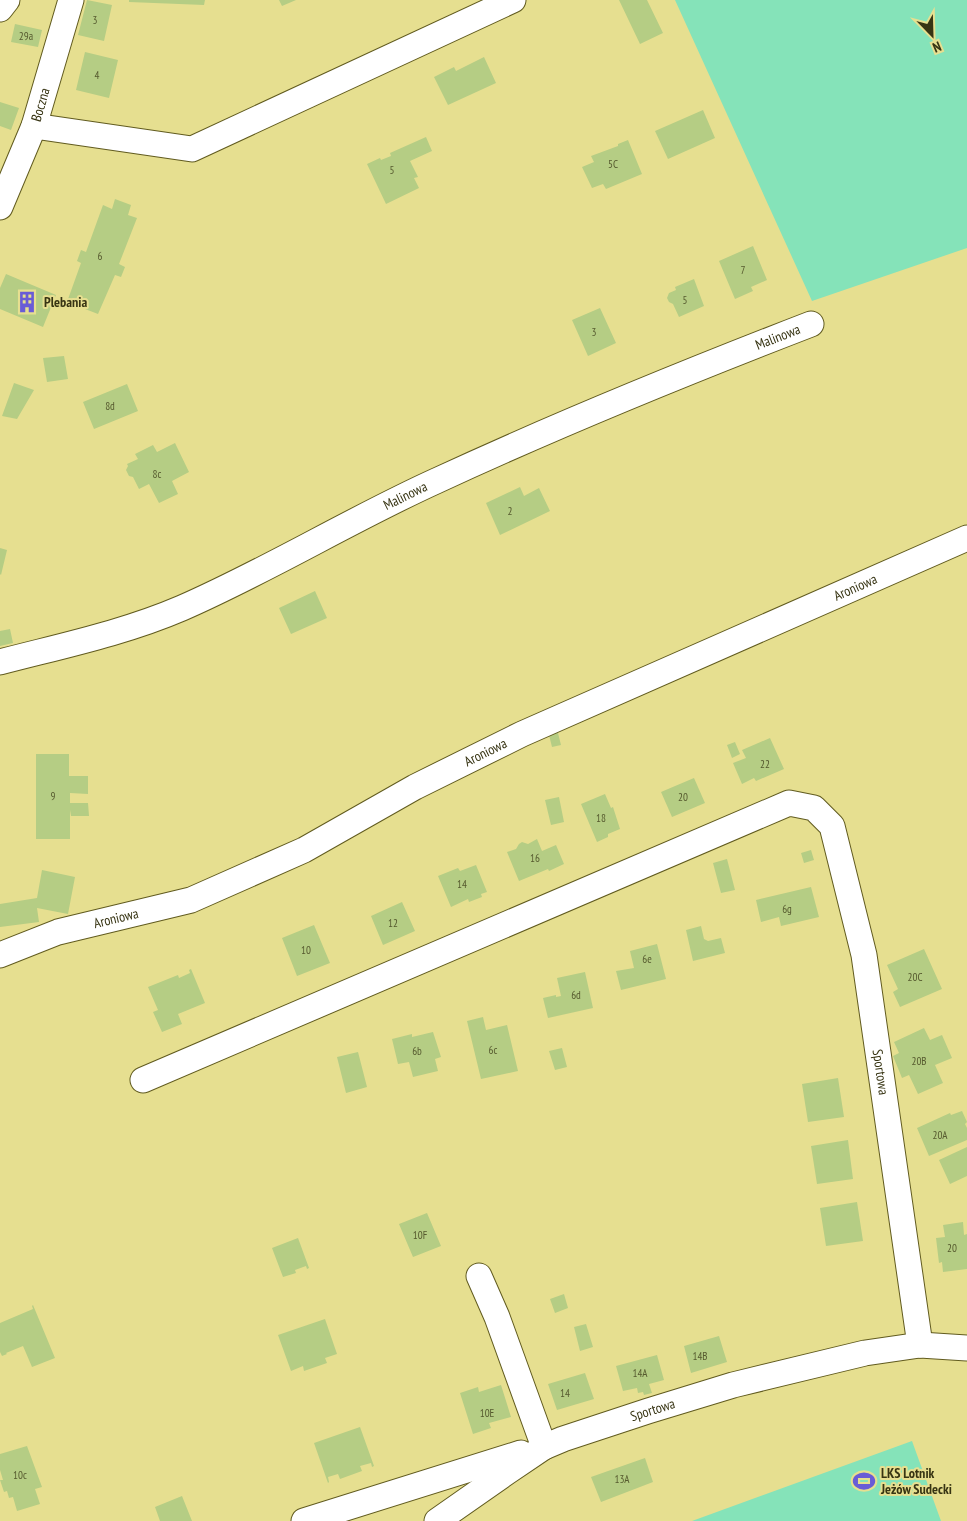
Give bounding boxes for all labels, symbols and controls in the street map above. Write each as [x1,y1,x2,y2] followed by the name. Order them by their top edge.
[907,10,957,60] north arrow
[93,13,98,27] house number: 3
[19,29,33,43] house number: 29a
[930,37,944,57] text: N
[95,68,100,82] house number: 4
[27,86,54,124] street label: Boczna
[608,157,618,171] house number: 5C
[390,163,395,177] house number: 5
[98,249,103,263] house number: 6
[741,263,746,277] house number: 7
[14,289,40,315] building icon: Plebania
[44,293,87,311] place label: Plebania
[683,293,688,307] house number: 5
[753,320,803,354] street label: Malinowa
[592,325,597,339] house number: 3
[105,399,115,413] house number: 8d
[153,467,162,481] house number: 8c
[380,477,430,514] street label: Malinowa
[508,504,513,518] house number: 2
[831,570,880,605] street label: Aroniowa
[461,734,510,770] street label: Aroniowa
[760,757,770,771] house number: 22
[51,789,56,803] house number: 9
[678,790,688,804] house number: 20
[596,811,606,825] house number: 18
[530,851,540,865] house number: 16
[457,877,467,891] house number: 14
[782,902,792,916] house number: 6g
[92,904,140,932] street label: Aroniowa
[388,916,398,930] house number: 12
[301,943,311,957] house number: 10
[642,952,652,966] house number: 6e
[908,970,922,984] house number: 20C
[571,988,581,1002] house number: 6d
[489,1043,498,1057] house number: 6c
[412,1044,422,1058] house number: 6b
[869,1048,893,1096] street label: Sportowa
[911,1054,927,1068] house number: 20B
[932,1128,948,1142] house number: 20A
[413,1228,428,1242] house number: 10F
[947,1241,957,1255] house number: 20
[692,1349,708,1363] house number: 14B
[632,1366,648,1380] house number: 14A
[560,1386,570,1400] house number: 14
[628,1394,677,1425] street label: Sportowa
[480,1406,495,1420] house number: 10E
[880,1464,952,1498] place label: LKS Lotnik Jeżów Sudecki
[13,1468,27,1482] house number: 10c
[851,1468,877,1494] sports icon: LKS Lotnik Jeżów Sudecki
[614,1472,630,1486] house number: 13A

